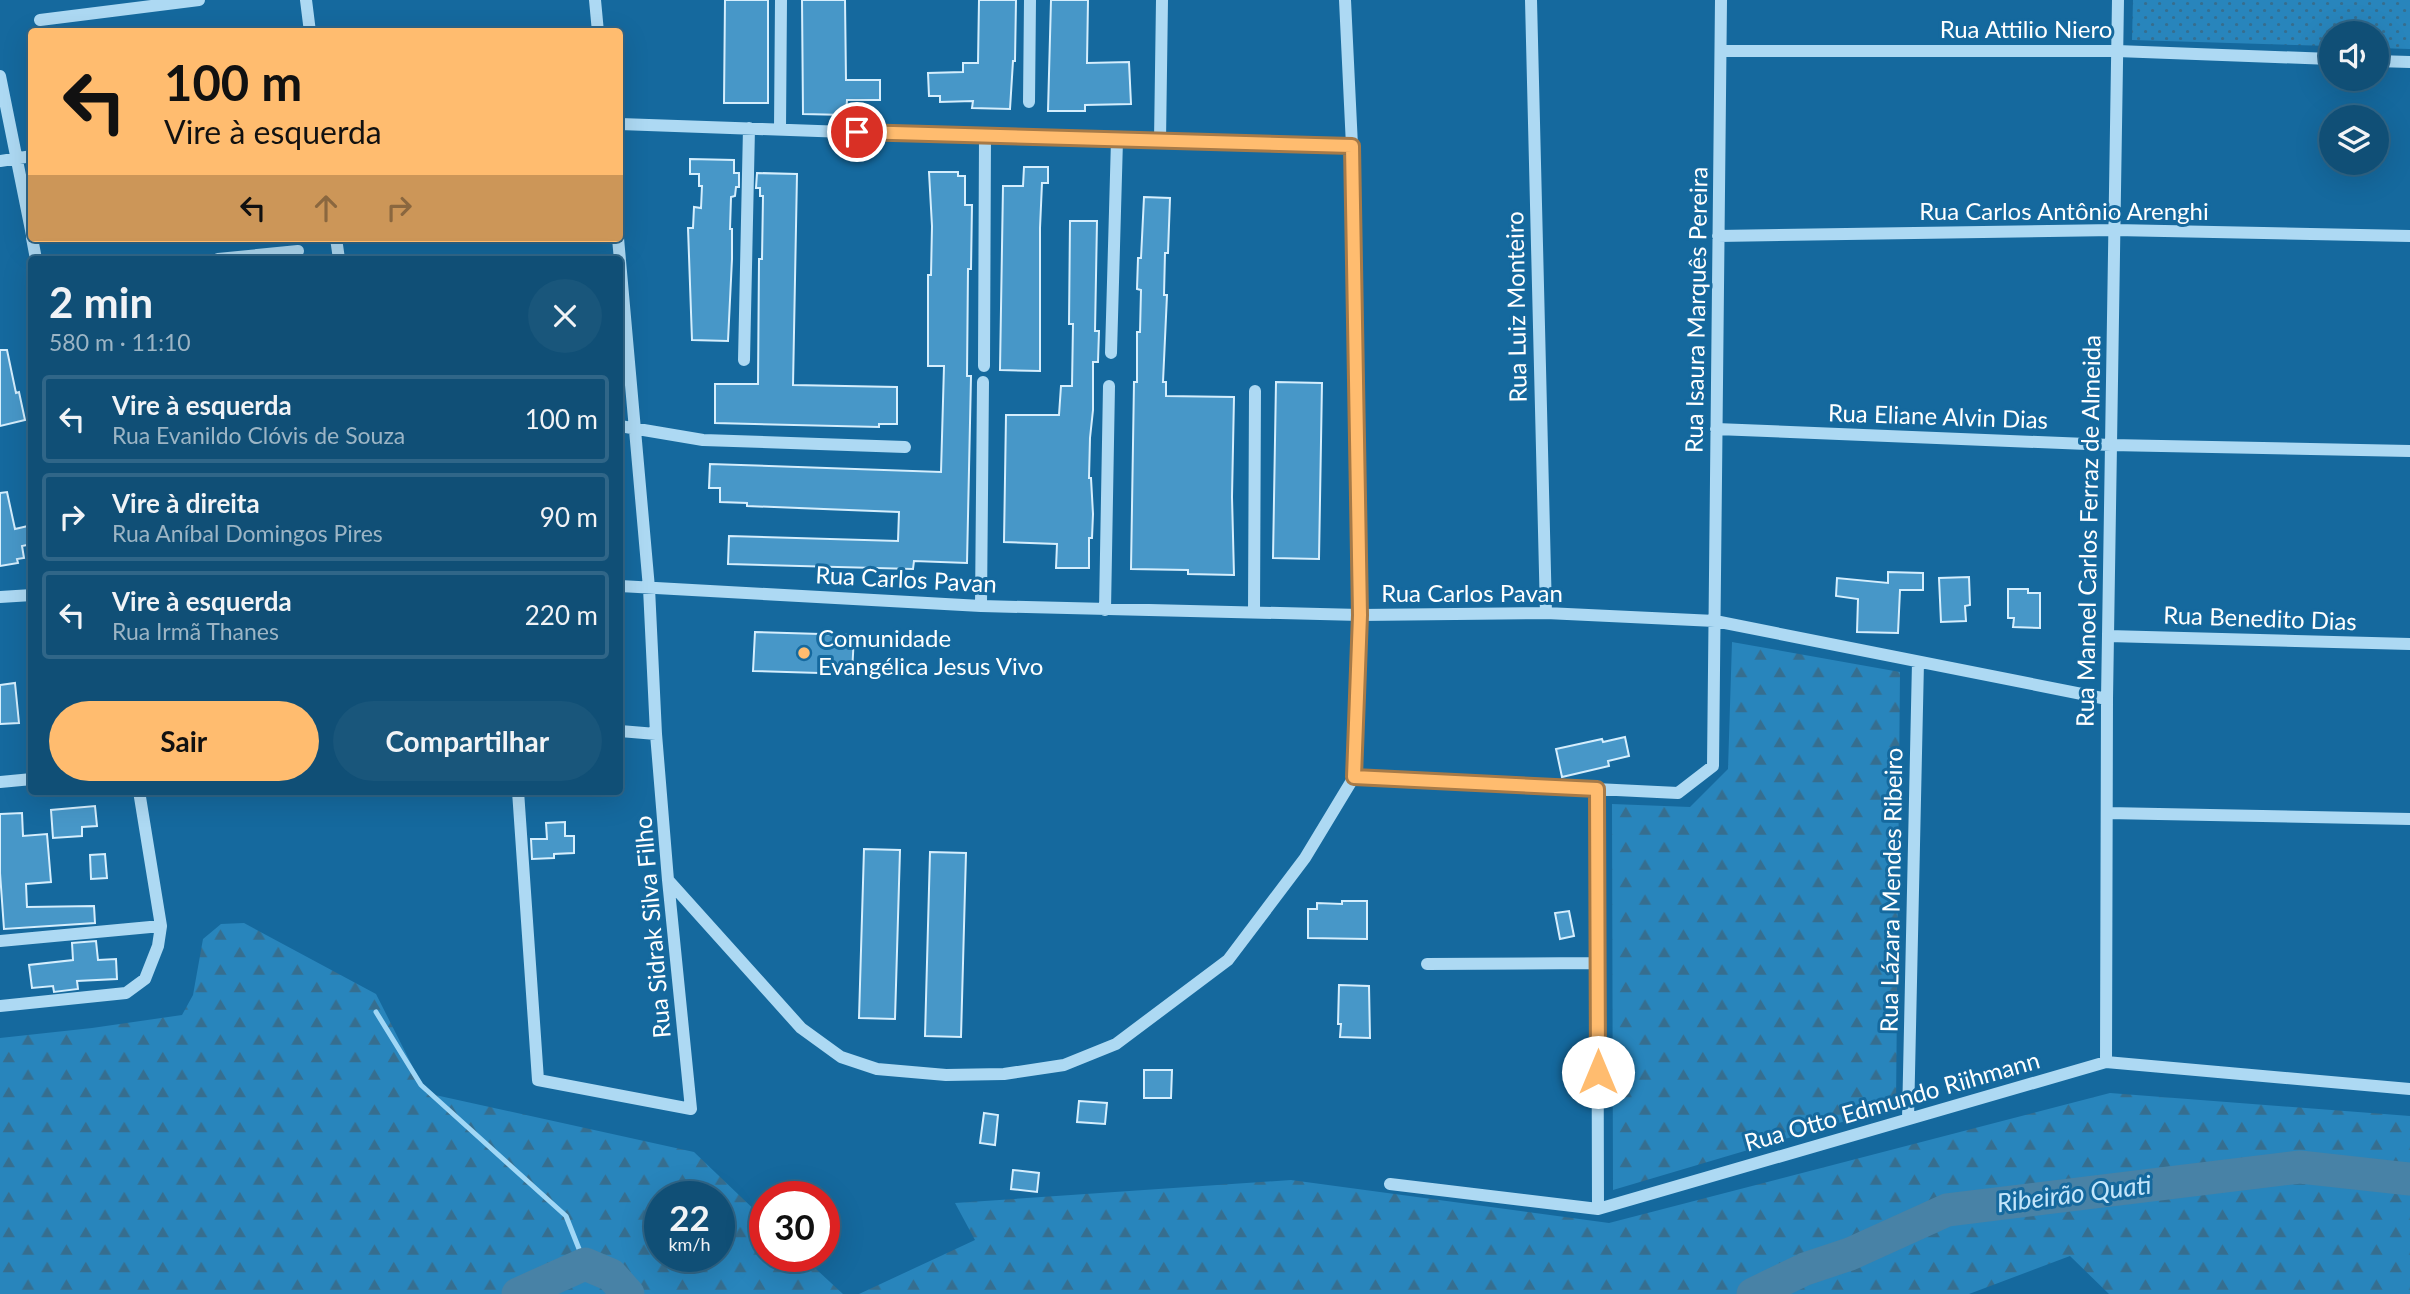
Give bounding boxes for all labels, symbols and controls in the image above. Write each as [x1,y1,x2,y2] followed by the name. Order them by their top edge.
[1940,14,2112,43] street label: Rua Attilio Niero
[2319,21,2389,175] map controls
[2319,21,2389,91] button: sound
[164,53,302,111] text: 100 m
[49,56,140,147] icon: left
[827,102,887,162] pin
[2319,105,2389,175] button: layers
[164,112,382,151] text: Vire à esquerda
[838,113,876,151] icon: arrive
[1679,167,1712,453] street label: Rua Isaura Marquês Pereira
[234,189,272,227] icon: left
[307,189,345,227] icon: ahead
[380,189,418,227] icon: right
[1919,196,2209,225] street label: Rua Carlos Antônio Arenghi
[1499,211,1532,403] street label: Rua Luiz Monteiro
[49,277,153,327] text: 2 min
[528,279,602,353] button: close
[49,328,191,356] text: 580 m · 11:10
[2070,335,2105,727] street label: Rua Manoel Carlos Ferraz de Almeida
[112,389,292,421] text: Vire à esquerda
[1828,397,2049,434] street label: Rua Eliane Alvin Dias
[53,400,91,438] icon: left
[525,403,598,435] text: 100 m
[112,421,405,449] text: Rua Evanildo Clóvis de Souza
[112,487,260,519] text: Vire à direita
[53,498,91,536] icon: right
[540,501,598,533] text: 90 m
[112,519,383,547] text: Rua Aníbal Domingos Pires
[815,559,998,598] street label: Rua Carlos Pavan
[1381,578,1563,607] street label: Rua Carlos Pavan
[112,585,292,617] text: Vire à esquerda
[53,596,91,634] icon: left
[525,599,598,631] text: 220 m
[2163,600,2357,635] street label: Rua Benedito Dias
[112,617,279,645] text: Rua Irmã Thanes
[818,623,1043,680] place label: Comunidade Evangélica Jesus Vivo
[796,645,812,661] marker: Comunidade Evangélica Jesus Vivo
[49,701,319,781] button: Sair
[333,701,602,781] button: Compartilhar
[1874,747,1907,1033] street label: Rua Lázara Mendes Ribeiro
[627,815,676,1040] street label: Rua Sidrak Silva Filho
[1561,1035,1635,1109] position arrow
[1741,1044,2043,1157] street label: Rua Otto Edmundo Riihmann
[1995,1168,2153,1218] water label: Ribeirão Quati
[749,1181,840,1272] speed limit sign: 30
[669,1196,710,1238] text: 22
[668,1233,711,1255] text: km/h

